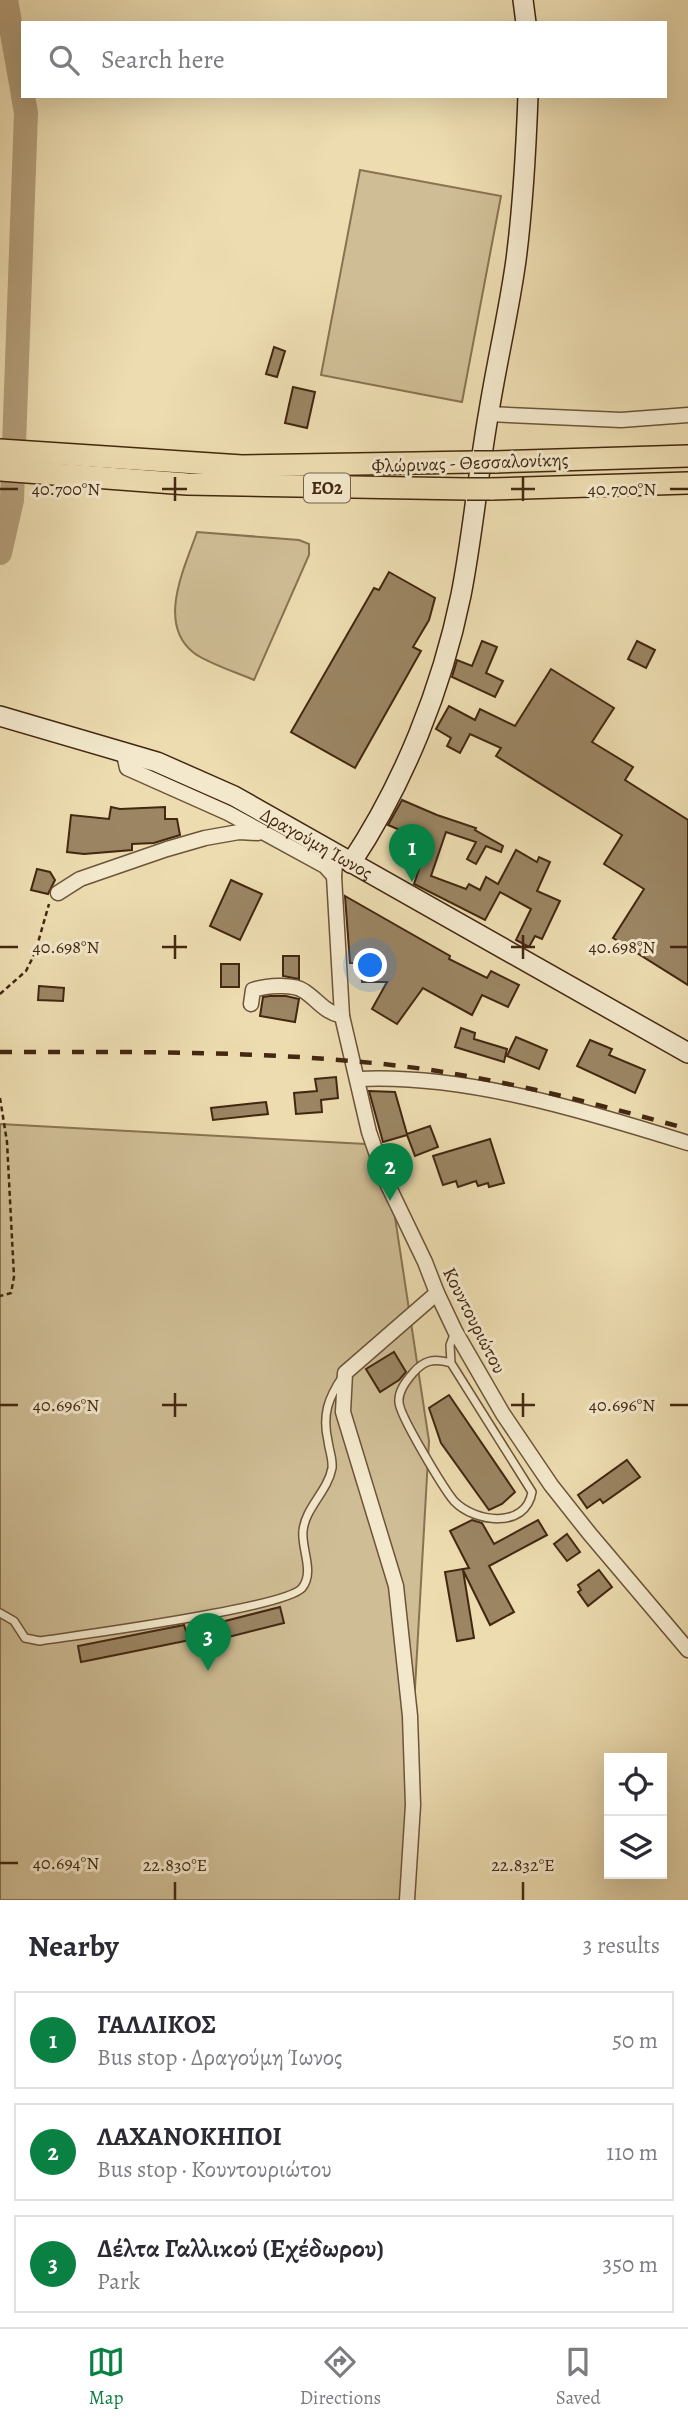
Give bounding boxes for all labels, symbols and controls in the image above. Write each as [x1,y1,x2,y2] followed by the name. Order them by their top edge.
[21,21,667,98] search box
[45,41,83,79] icon: search
[101,42,225,77] text: Search here
[371,447,569,479] street label: Φλώρινας - Θεσσαλονίκης
[304,474,350,502] road number: ΕΟ2
[32,477,100,501] text: 40.700°N
[588,477,656,501] text: 40.700°N
[256,802,377,886] street label: Δραγούμη Ίωνος
[389,824,435,882] pin: 1
[33,935,99,959] text: 40.698°N
[589,935,655,959] text: 40.698°N
[353,948,387,982] your location
[367,1143,413,1201] pin: 2
[436,1263,512,1378] street label: Κουντουριώτου
[33,1393,99,1417] text: 40.696°N
[589,1393,655,1417] text: 40.696°N
[185,1613,231,1671] pin: 3
[604,1753,667,1879] map controls
[604,1753,667,1816] button: locate
[604,1816,667,1879] button: layers
[33,1851,99,1875] text: 40.694°N
[143,1853,207,1877] text: 22.830°E
[491,1853,555,1877] text: 22.832°E
[28,1926,119,1966] text: Nearby
[583,1930,660,1961] text: 3 results
[97,2007,216,2042] text: ΓΑΛΛΙΚΟΣ
[49,2025,57,2056] text: 1
[612,2025,658,2056] text: 50 m
[97,2042,342,2073] text: Bus stop · Δραγούμη Ίωνος
[97,2119,282,2154] text: ΛΑΧΑΝΟΚΗΠΟΙ
[47,2137,59,2168] text: 2
[606,2137,658,2168] text: 110 m
[97,2154,332,2185] text: Bus stop · Κουντουριώτου
[97,2231,384,2266] text: Δέλτα Γαλλικού (Εχέδωρου)
[48,2249,58,2280] text: 3
[603,2249,658,2280] text: 350 m
[97,2266,140,2297] text: Park
[87,2343,125,2411] tab: Map
[300,2343,381,2411] tab: Directions
[556,2343,601,2411] tab: Saved

